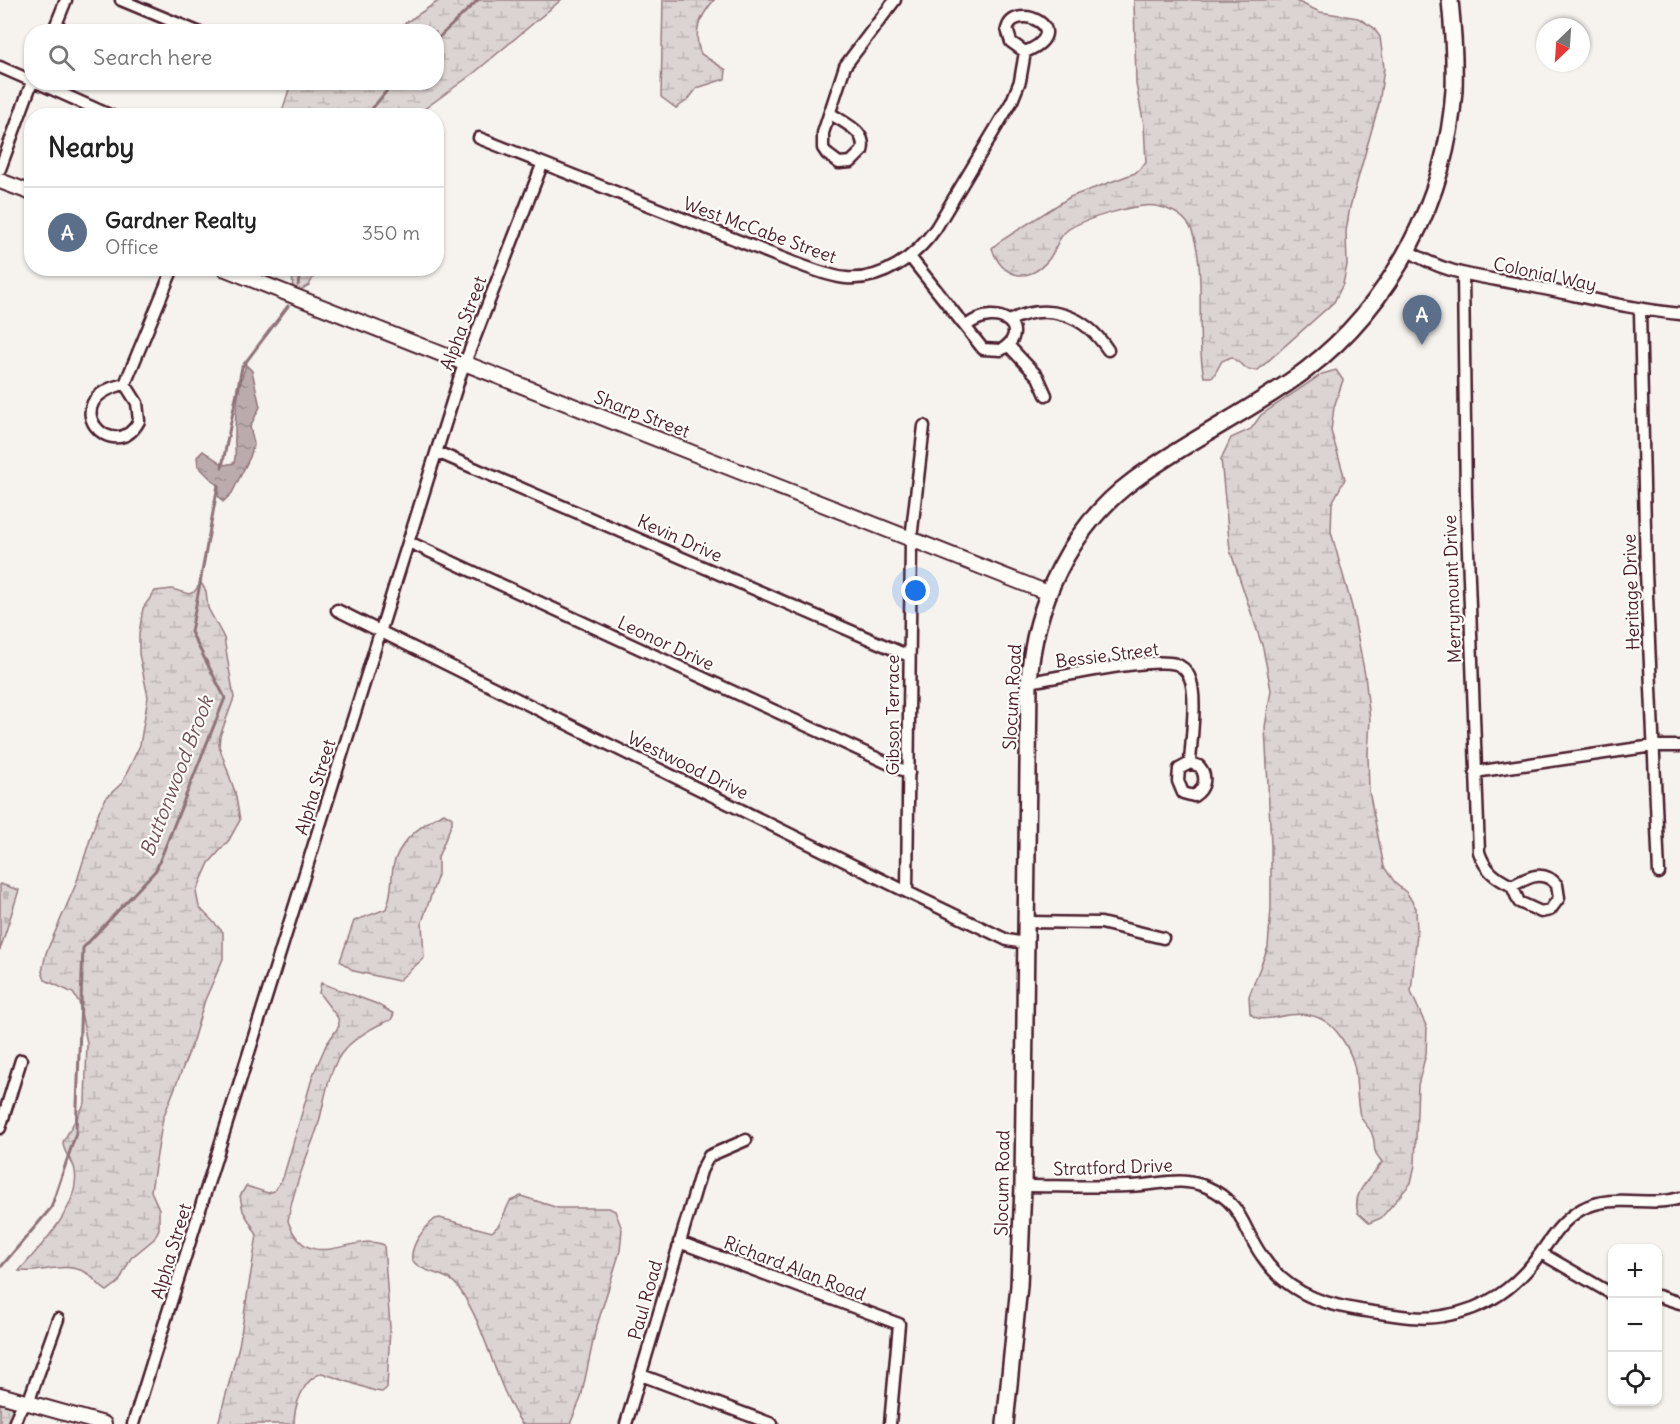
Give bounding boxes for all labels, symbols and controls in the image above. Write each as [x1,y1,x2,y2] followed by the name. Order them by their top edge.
[1536,18,1590,72] north arrow
[24,24,444,90] search box
[45,41,78,74] icon: search
[93,43,212,71] text: Search here
[48,131,134,164] text: Nearby
[680,192,840,268] street label: West McCabe Street
[105,206,257,234] text: Gardner Realty
[61,220,74,245] text: A
[362,220,420,245] text: 350 m
[105,234,159,259] text: Office
[1491,252,1599,296] street label: Colonial Way
[435,273,491,373] street label: Alpha Street
[1402,296,1442,345] pin: A
[591,385,693,443] street label: Sharp Street
[634,509,726,567] street label: Kevin Drive
[1438,514,1466,664] street label: Merrymount Drive
[1617,533,1645,651] street label: Heritage Drive
[901,576,930,605] your location
[614,611,718,675] street label: Leonor Drive
[1054,637,1160,673] street label: Bessie Street
[998,643,1026,751] street label: Slocum Road
[881,654,904,776] street label: Gibson Terrace
[134,691,219,860] water label: Buttonwood Brook
[624,726,752,804] street label: Westwood Drive
[290,736,340,838] street label: Alpha Street
[990,1129,1014,1236] street label: Slocum Road
[1053,1153,1173,1181] street label: Stratford Drive
[146,1200,196,1302] street label: Alpha Street
[721,1230,870,1306] street label: Richard Alan Road
[1608,1244,1662,1406] map controls
[1608,1244,1662,1298] button: +
[623,1257,667,1342] street label: Paul Road
[1608,1298,1662,1352] button: −
[1608,1352,1662,1406] button: locate

